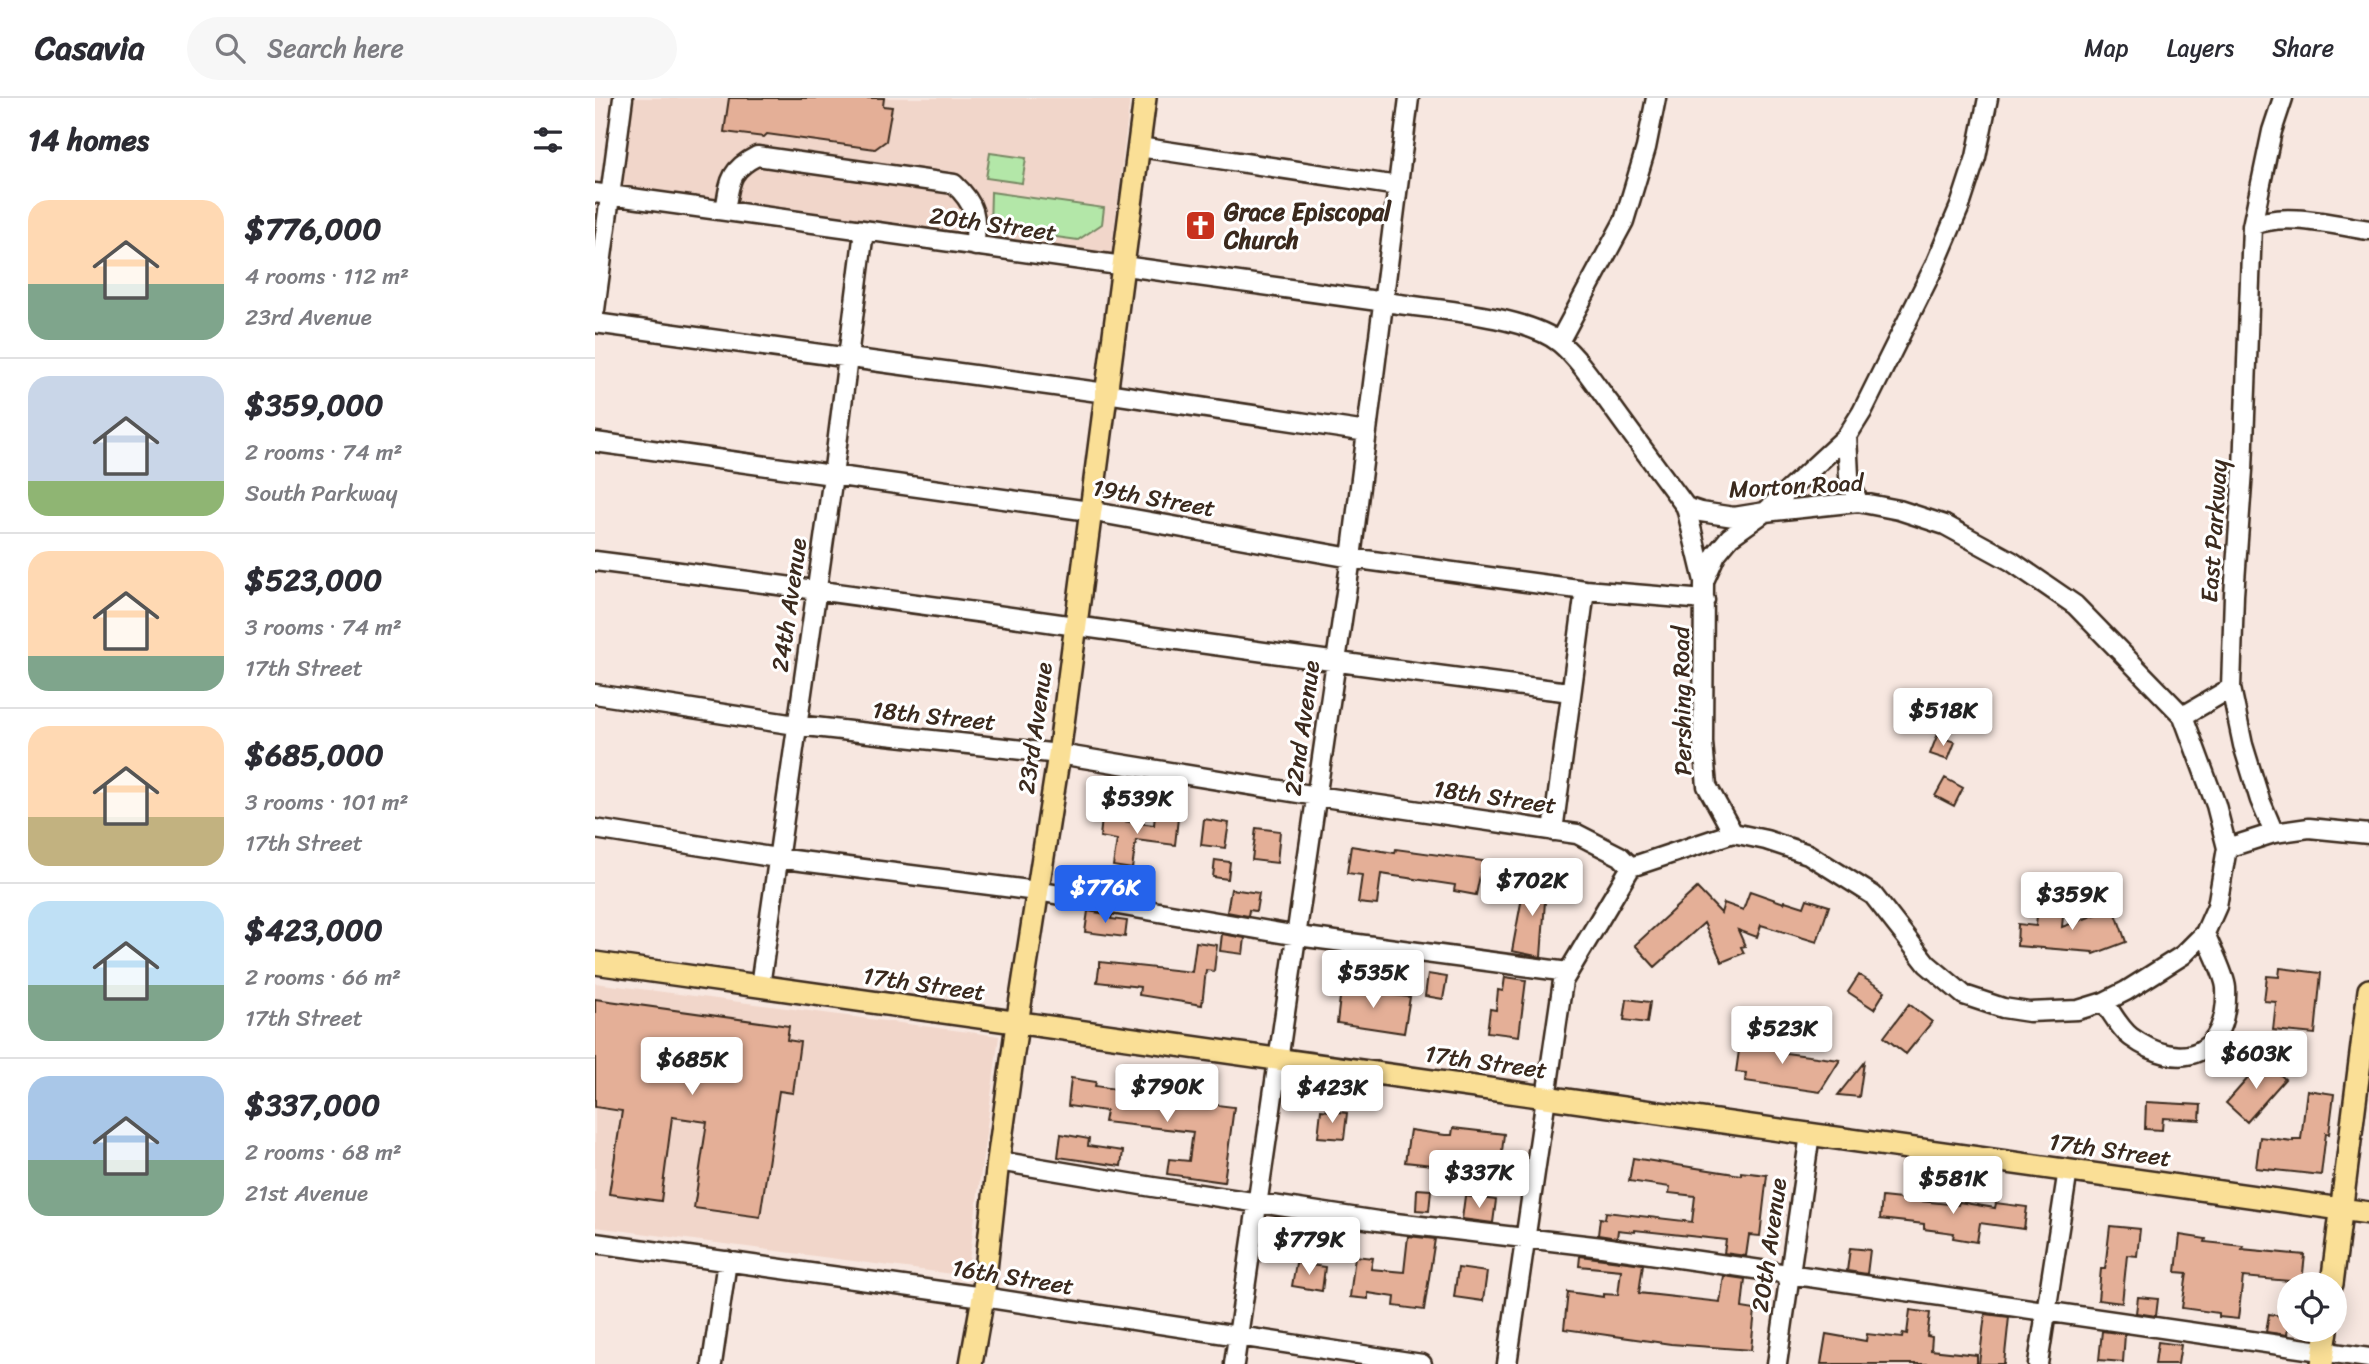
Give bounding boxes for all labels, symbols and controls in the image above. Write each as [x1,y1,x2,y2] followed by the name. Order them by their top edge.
[187,17,677,80] search box
[35,19,145,77] text: Casavia
[267,25,404,71] text: Search here
[2084,27,2129,69] text: Map
[2167,27,2234,69] text: Layers
[2272,27,2334,69] text: Share
[211,29,249,67] icon: search
[28,113,149,167] text: 14 homes
[529,121,567,159] icon: filters
[1223,191,1392,261] place label: Grace Episcopal Church
[927,194,1059,254] street label: 20th Street
[245,202,381,256] text: $776,000
[1184,209,1218,243] church icon: Grace Episcopal Church
[84,228,168,312] icon: home
[245,256,409,297] text: 4 rooms · 112 m²
[245,297,372,338] text: 23rd Avenue
[245,378,383,432] text: $359,000
[84,404,168,488] icon: home
[245,432,402,473] text: 2 rooms · 74 m²
[2188,457,2240,604] street label: East Parkway
[1728,461,1867,510] street label: Morton Road
[1089,467,1219,529] street label: 19th Street
[245,473,397,514] text: South Parkway
[759,535,819,675] street label: 24th Avenue
[245,553,382,607] text: $523,000
[84,579,168,663] icon: home
[245,607,402,648] text: 3 rooms · 74 m²
[1660,625,1704,776] street label: Pershing Road
[245,648,363,689] text: 17th Street
[1272,657,1332,798] street label: 22nd Avenue
[1005,659,1065,796] street label: 23rd Avenue
[1894,688,1992,748] pin: $518K
[870,689,998,743] street label: 18th Street
[1909,690,1977,731] text: $518K
[245,728,384,782] text: $685,000
[84,754,168,838] icon: home
[1431,768,1559,826] street label: 18th Street
[1088,776,1186,836] pin: $539K
[1102,778,1172,819] text: $539K
[245,782,409,823] text: 3 rooms · 101 m²
[245,823,363,864] text: 17th Street
[1483,858,1581,918] pin: $702K
[1497,860,1567,901] text: $702K
[1056,866,1154,925] pin: $776K
[1071,867,1139,908] text: $776K
[2023,872,2121,932] pin: $359K
[2037,874,2107,915] text: $359K
[245,903,383,957] text: $423,000
[84,929,168,1013] icon: home
[1324,950,1422,1010] pin: $535K
[1338,952,1408,993] text: $535K
[860,955,988,1013] street label: 17th Street
[245,957,401,998] text: 2 rooms · 66 m²
[245,998,363,1039] text: 17th Street
[1733,1006,1831,1066] pin: $523K
[1747,1008,1817,1049] text: $523K
[2207,1032,2305,1091] pin: $603K
[1422,1033,1550,1091] street label: 17th Street
[2221,1033,2291,1074] text: $603K
[643,1038,741,1097] pin: $685K
[657,1039,727,1080] text: $685K
[1118,1065,1216,1124] pin: $790K
[1131,1066,1203,1107] text: $790K
[1283,1066,1381,1125] pin: $423K
[1297,1067,1367,1108] text: $423K
[245,1078,380,1132] text: $337,000
[84,1104,168,1188] icon: home
[2046,1121,2174,1179] street label: 17th Street
[245,1132,402,1173] text: 2 rooms · 68 m²
[1430,1150,1528,1210] pin: $337K
[1445,1152,1513,1193] text: $337K
[1904,1156,2002,1216] pin: $581K
[1919,1158,1987,1199] text: $581K
[245,1173,368,1214] text: 21st Avenue
[1739,1175,1799,1315] street label: 20th Avenue
[1260,1218,1358,1277] pin: $779K
[1274,1219,1344,1260] text: $779K
[949,1247,1077,1307] street label: 16th Street
[2277,1272,2347,1342] map controls
[2277,1272,2347,1342] button: locate

